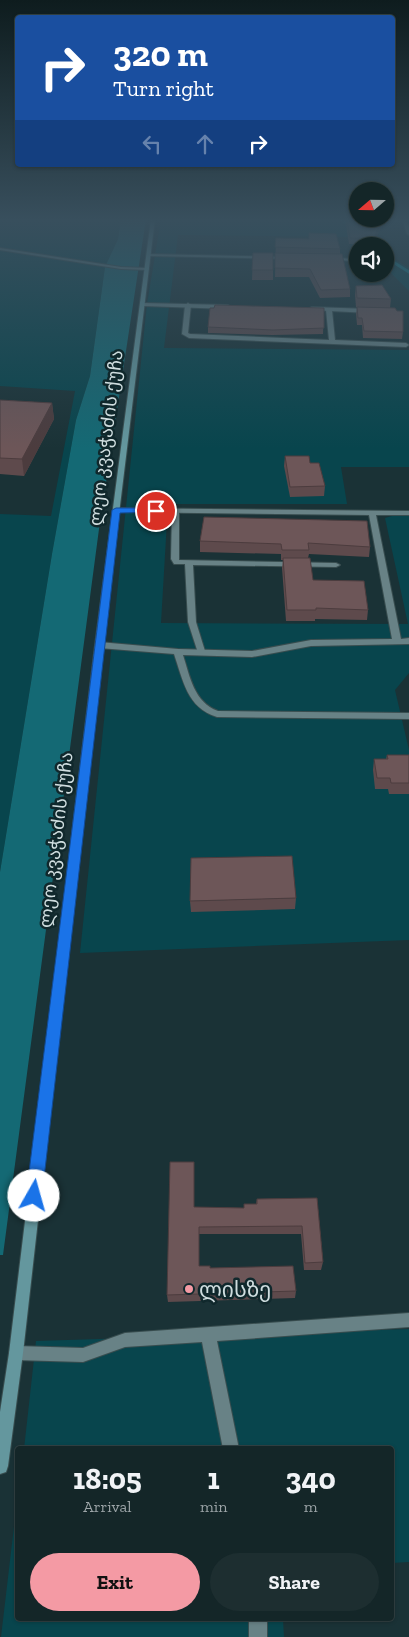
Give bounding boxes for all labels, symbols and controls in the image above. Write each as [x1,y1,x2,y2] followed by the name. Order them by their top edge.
[113,33,208,75] text: 320 m
[30,35,95,100] icon: right
[113,75,214,102] text: Turn right
[138,130,166,158] icon: left
[191,130,219,158] icon: ahead
[244,130,272,158] icon: right
[349,182,394,228] north arrow
[349,182,394,282] map controls
[349,237,394,282] button: sound
[84,349,128,527] street label: ლეო კვაჭაძის ქუჩა
[135,490,177,532] pin
[142,497,170,525] icon: arrive
[34,751,78,929] street label: ლეო კვაჭაძის ქუჩა
[7,1169,59,1221] position arrow
[199,1277,271,1303] place label: ლისზე
[183,1283,195,1295] marker: ლისზე
[73,1461,142,1497] text: 18:05
[208,1461,220,1497] text: 1
[285,1461,336,1497] text: 340
[83,1497,132,1516] text: Arrival
[200,1497,227,1516] text: min
[304,1497,318,1516] text: m
[30,1553,200,1611] button: Exit
[210,1553,379,1611] button: Share

